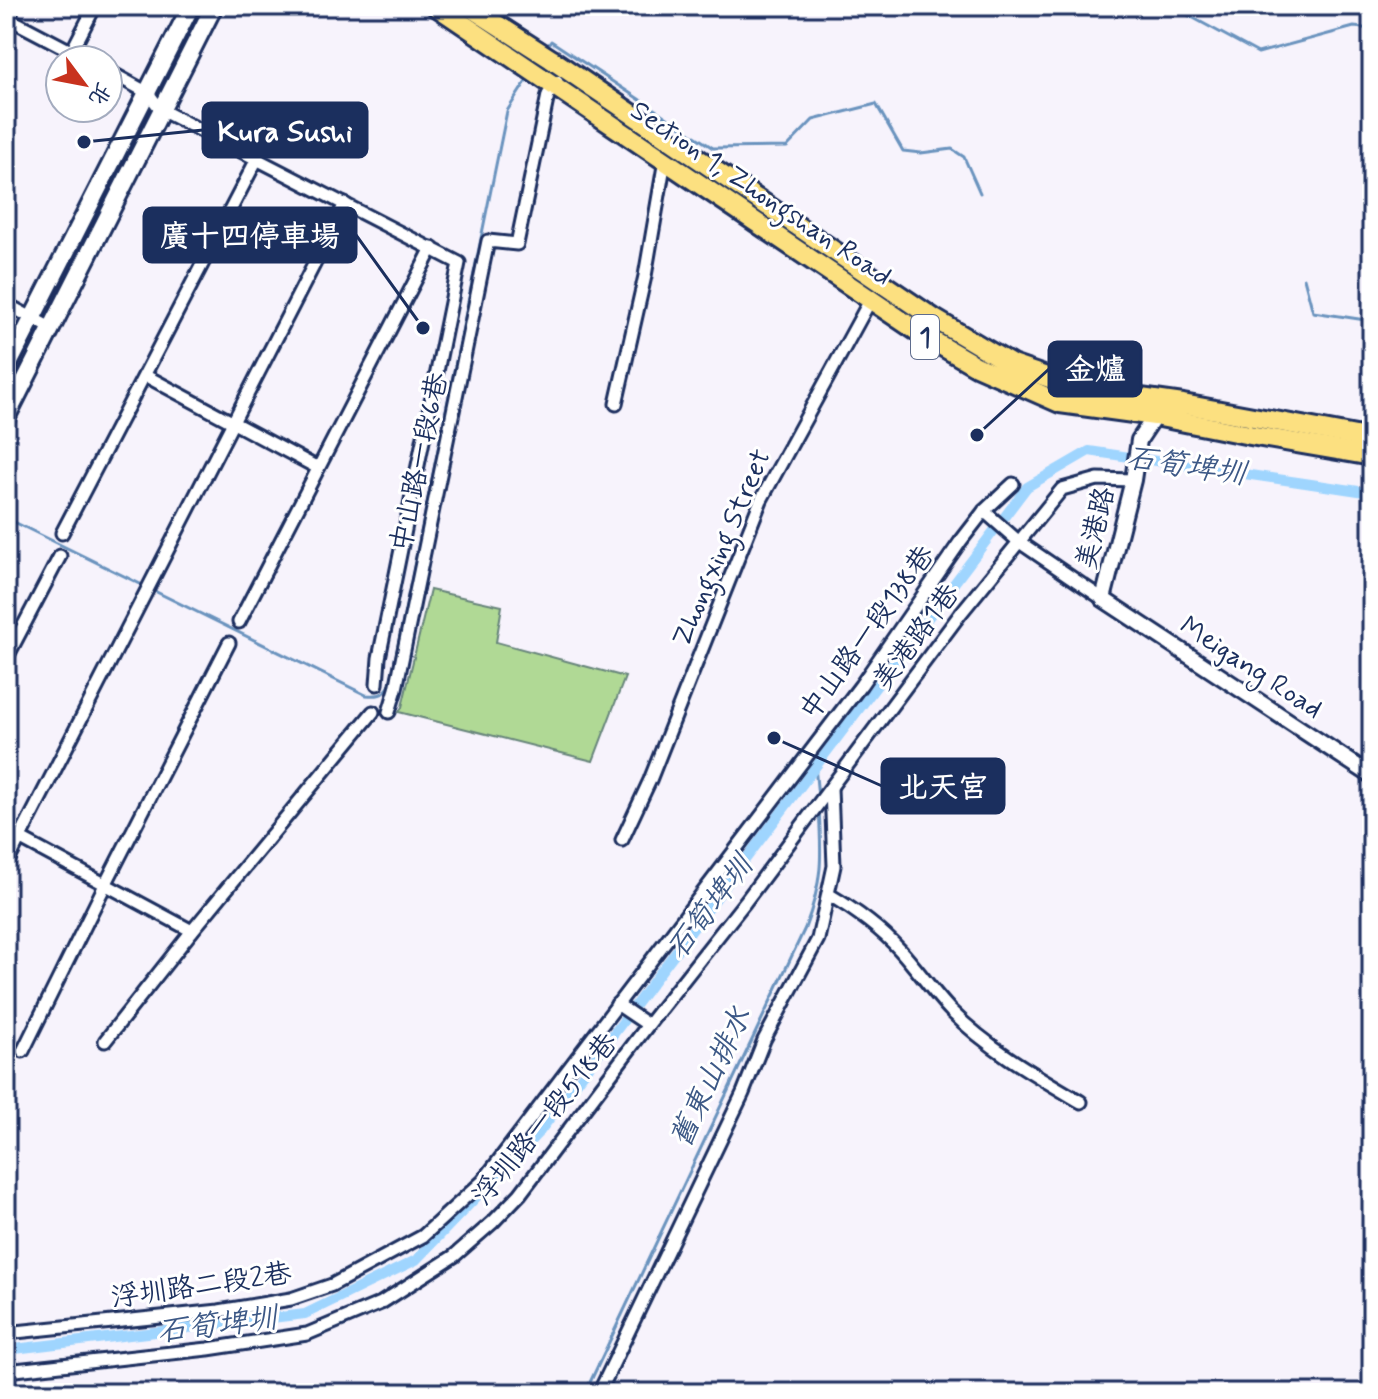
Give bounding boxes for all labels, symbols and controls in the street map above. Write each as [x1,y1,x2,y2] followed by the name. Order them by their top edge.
[44,44,124,124] north arrow
[82,77,117,110] text: 北
[621,93,899,298] street label: Section 1, Zhongshan Road
[203,103,367,157] callout: Kura Sushi
[217,113,353,152] text: Kura Sushi
[144,208,356,262] callout: 廣十四停車場
[160,218,340,257] text: 廣十四停車場
[911,315,939,359] road number: 1
[1049,342,1141,396] callout: 金爐
[1065,351,1126,390] text: 金爐
[383,369,458,556] street label: 中山路一段6巷
[1124,439,1251,495] water label: 石筍埤圳
[664,444,783,653] street label: Zhongxing Street
[1068,483,1125,574] street label: 美港路
[792,538,945,728] street label: 中山路一段138巷
[865,576,970,698] street label: 美港路1巷
[1171,608,1329,730] street label: Meigang Road
[882,759,1004,813] callout: 北天宮
[898,769,988,808] text: 北天宮
[659,846,764,968] water label: 石筍埤圳
[662,1001,761,1154] water label: 舊東山排水
[465,1025,628,1214] street label: 浮圳路一段518巷
[109,1255,295,1317] street label: 浮圳路二段2巷
[155,1298,282,1352] water label: 石筍埤圳

